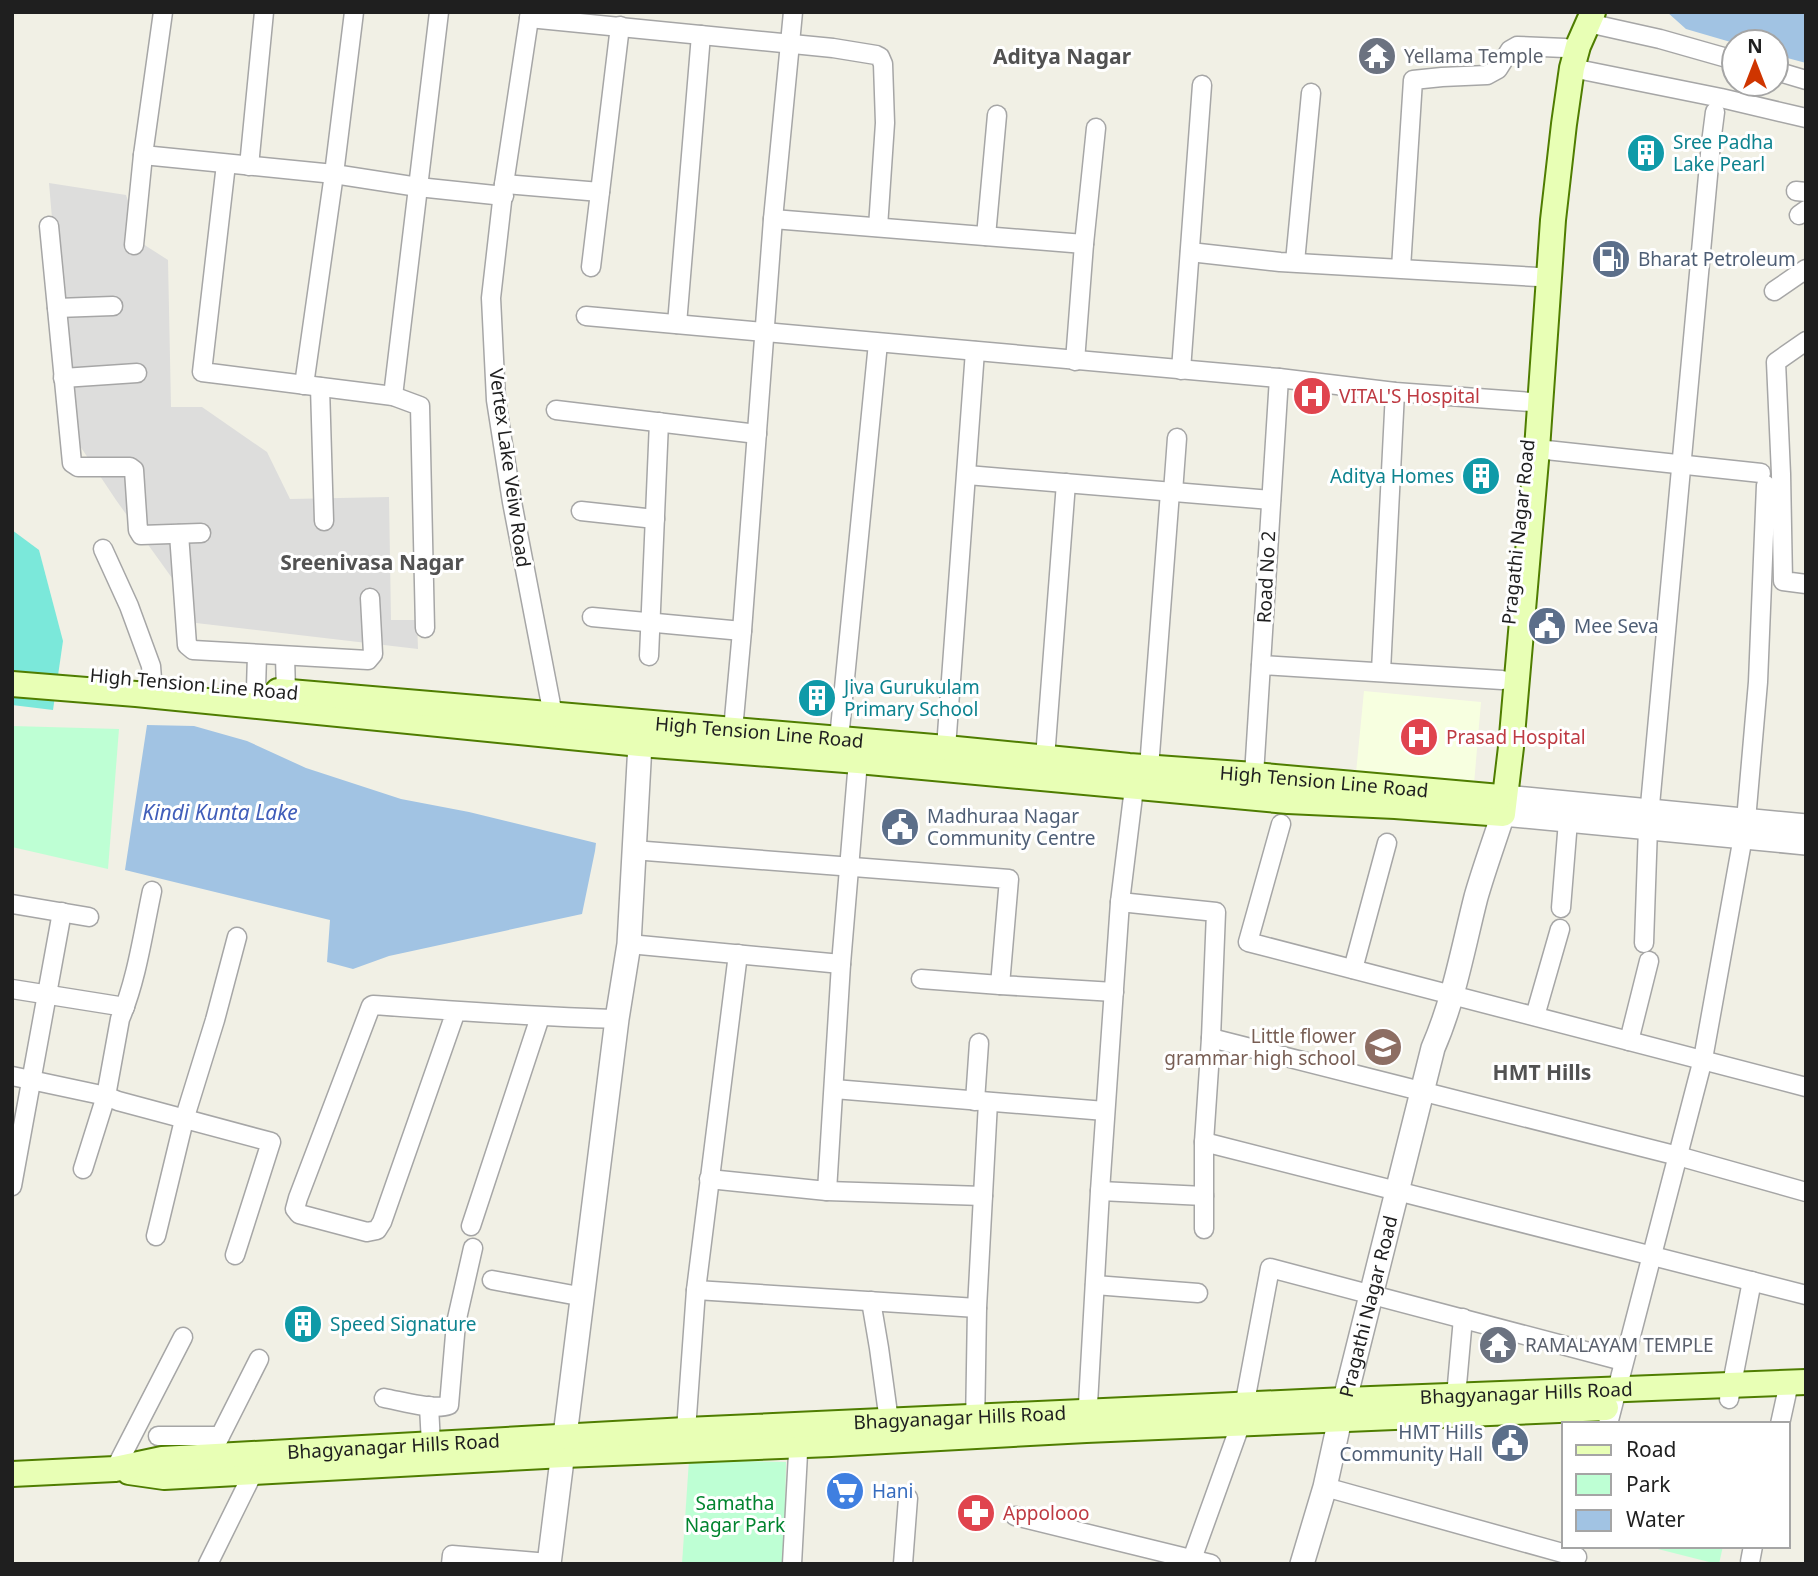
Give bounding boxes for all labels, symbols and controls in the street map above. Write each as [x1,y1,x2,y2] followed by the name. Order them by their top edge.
[1720,28,1790,98] north arrow
[1747,33,1763,59] text: N
[1356,35,1398,77] temple icon: Yellama Temple
[993,42,1132,70] district label: Aditya Nagar
[1404,43,1543,69] place label: Yellama Temple
[1673,129,1774,177] place label: Sree Padha Lake Pearl
[1625,132,1667,174] building icon: Sree Padha Lake Pearl
[1590,238,1632,280] fuel station icon: Bharat Petroleum
[1638,246,1796,272] place label: Bharat Petroleum
[483,367,537,569] street label: Vertex Lake Veiw Road
[1291,375,1333,417] hospital icon: VITAL'S Hospital
[1339,383,1480,409] place label: VITAL'S Hospital
[1495,438,1541,626] street label: Pragathi Nagar Road
[1460,455,1502,497] building icon: Aditya Homes
[1330,463,1454,489] place label: Aditya Homes
[1251,530,1281,624] street label: Road No 2
[280,548,464,576] district label: Sreenivasa Nagar
[1526,605,1568,647] public building icon: Mee Seva
[1574,613,1659,639] place label: Mee Seva
[89,662,299,706] street label: High Tension Line Road
[842,674,980,722] place label: Jiva Gurukulam Primary School
[796,677,838,719] building icon: Jiva Gurukulam Primary School
[654,710,865,754] street label: High Tension Line Road
[1398,716,1440,758] hospital icon: Prasad Hospital
[1446,724,1586,750] place label: Prasad Hospital
[1219,760,1429,804] street label: High Tension Line Road
[142,798,298,826] water label: Kindi Kunta Lake
[927,803,1095,851] place label: Madhuraa Nagar Community Centre
[879,806,921,848] public building icon: Madhuraa Nagar Community Centre
[1164,1023,1356,1071] place label: Little flower grammar high school
[1362,1026,1404,1068] school or university icon: Little flower grammar high school
[1493,1058,1591,1086] district label: HMT Hills
[1333,1213,1403,1400] street label: Pragathi Nagar Road
[282,1303,324,1345] building icon: Speed Signature
[330,1311,476,1337] place label: Speed Signature
[1477,1324,1519,1366] temple icon: RAMALAYAM TEMPLE
[1525,1332,1714,1358] place label: RAMALAYAM TEMPLE
[1419,1376,1633,1410] street label: Bhagyanagar Hills Road
[853,1400,1067,1435] street label: Bhagyanagar Hills Road
[1340,1419,1483,1467] place label: HMT Hills Community Hall
[1489,1422,1531,1464] public building icon: HMT Hills Community Hall
[1562,1422,1790,1548] legend
[286,1427,501,1465] street label: Bhagyanagar Hills Road
[1626,1435,1676,1463] text: Road
[824,1470,866,1512] supermarket icon: Hani
[1626,1470,1671,1498] text: Park
[872,1478,913,1504] place label: Hani
[685,1490,785,1538] park label: Samatha Nagar Park
[955,1492,997,1534] pharmacy icon: Appolooo
[1003,1500,1089,1526] place label: Appolooo
[1626,1505,1685,1533] text: Water

